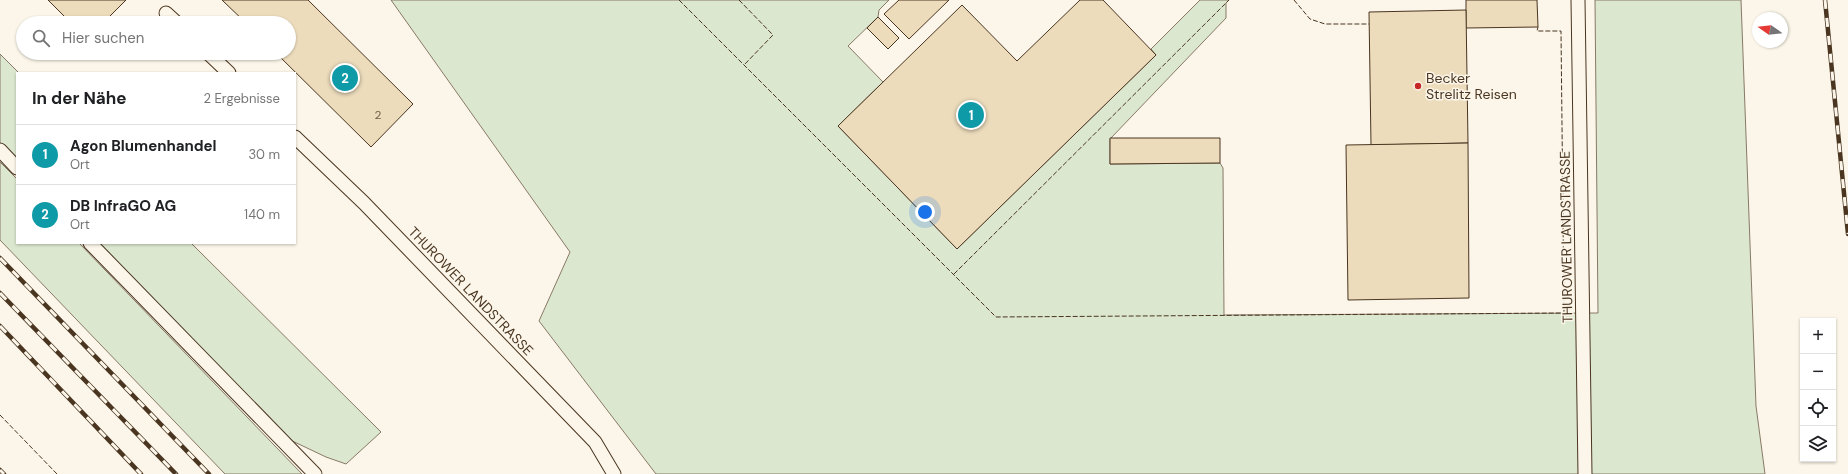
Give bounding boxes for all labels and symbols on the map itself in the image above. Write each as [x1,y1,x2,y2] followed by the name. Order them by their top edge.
[1752,12,1788,48] north arrow
[332,63,358,93] pin: 2
[1426,69,1517,103] place label: Becker Strelitz Reisen
[1413,81,1423,91] marker: Becker Strelitz Reisen
[958,100,984,130] pin: 1
[375,107,382,123] house number: 2
[1555,151,1577,323] street label: THUROWER LANDSTRASSE
[915,202,935,222] your location
[405,223,537,359] street label: THUROWER LANDSTRASSE

